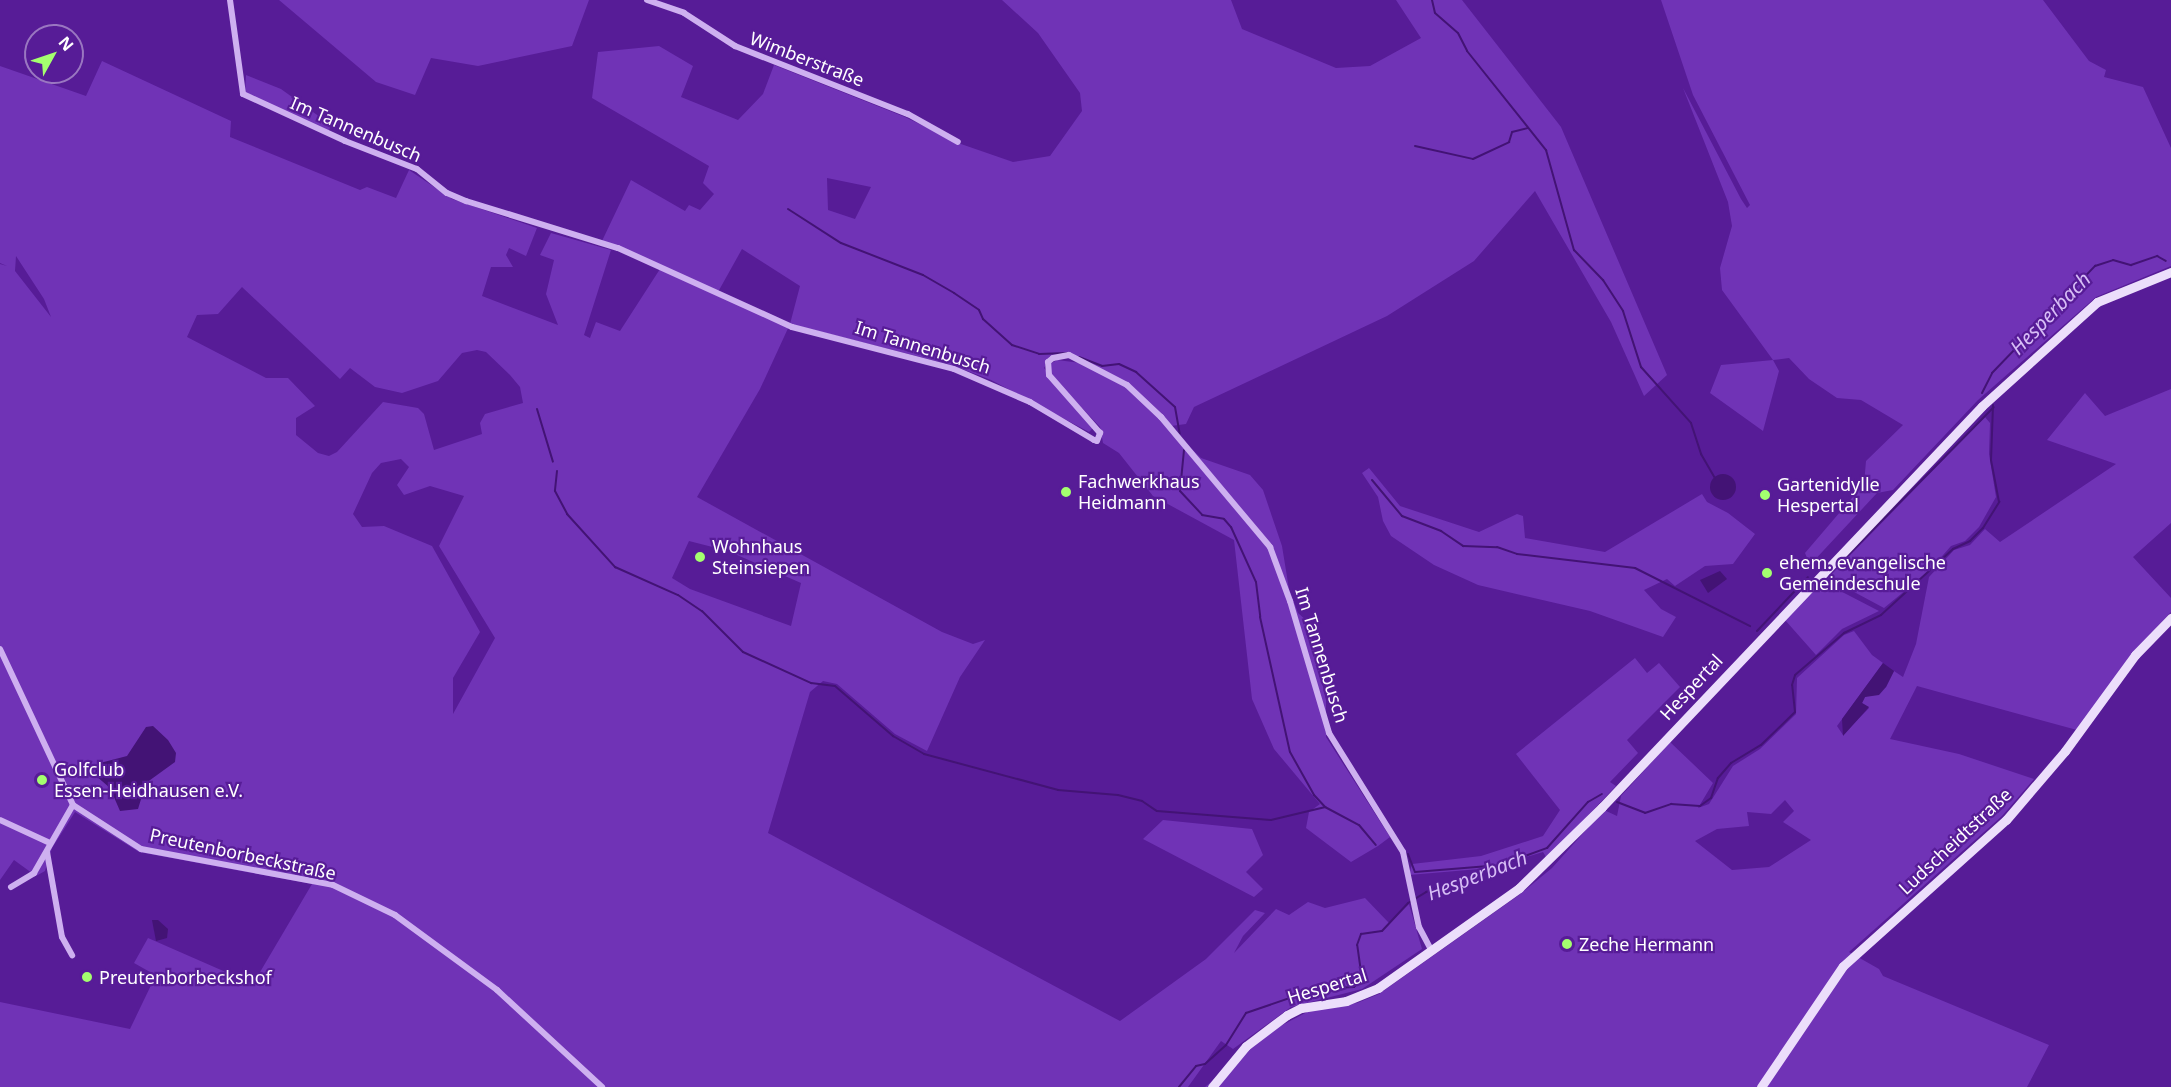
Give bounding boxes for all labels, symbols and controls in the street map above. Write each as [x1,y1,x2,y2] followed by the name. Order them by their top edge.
[24,24,84,84] north arrow
[747,27,867,91] street label: Wimberstraße
[54,32,79,56] text: N
[287,92,425,166] street label: Im Tannenbusch
[2005,267,2095,359] water label: Hesperbach
[853,316,993,378] street label: Im Tannenbusch
[1078,471,1200,514] place label: Fachwerkhaus Heidmann
[1777,474,1880,516] place label: Gartenidylle Hespertal
[1059,485,1073,499] marker: Fachwerkhaus Heidmann
[1758,488,1772,502] marker: Gartenidylle Hespertal
[712,536,810,578] place label: Wohnhaus Steinsiepen
[693,550,707,564] marker: Wohnhaus Steinsiepen
[1779,552,1946,594] place label: ehem. evangelische Gemeindeschule
[1760,566,1774,580] marker: ehem. evangelische Gemeindeschule
[1291,585,1353,725] street label: Im Tannenbusch
[1655,650,1727,724] street label: Hespertal
[54,759,243,802] place label: Golfclub Essen-Heidhausen e.V.
[35,773,49,787] marker: Golfclub Essen-Heidhausen e.V.
[1894,783,2016,899] street label: Ludscheidtstraße
[148,824,338,884] street label: Preutenborbeckstraße
[1424,845,1530,905] water label: Hesperbach
[1579,933,1714,955] place label: Zeche Hermann
[1560,937,1574,951] marker: Zeche Hermann
[1285,964,1369,1008] street label: Hespertal
[99,966,272,988] place label: Preutenborbeckshof
[80,970,94,984] marker: Preutenborbeckshof

